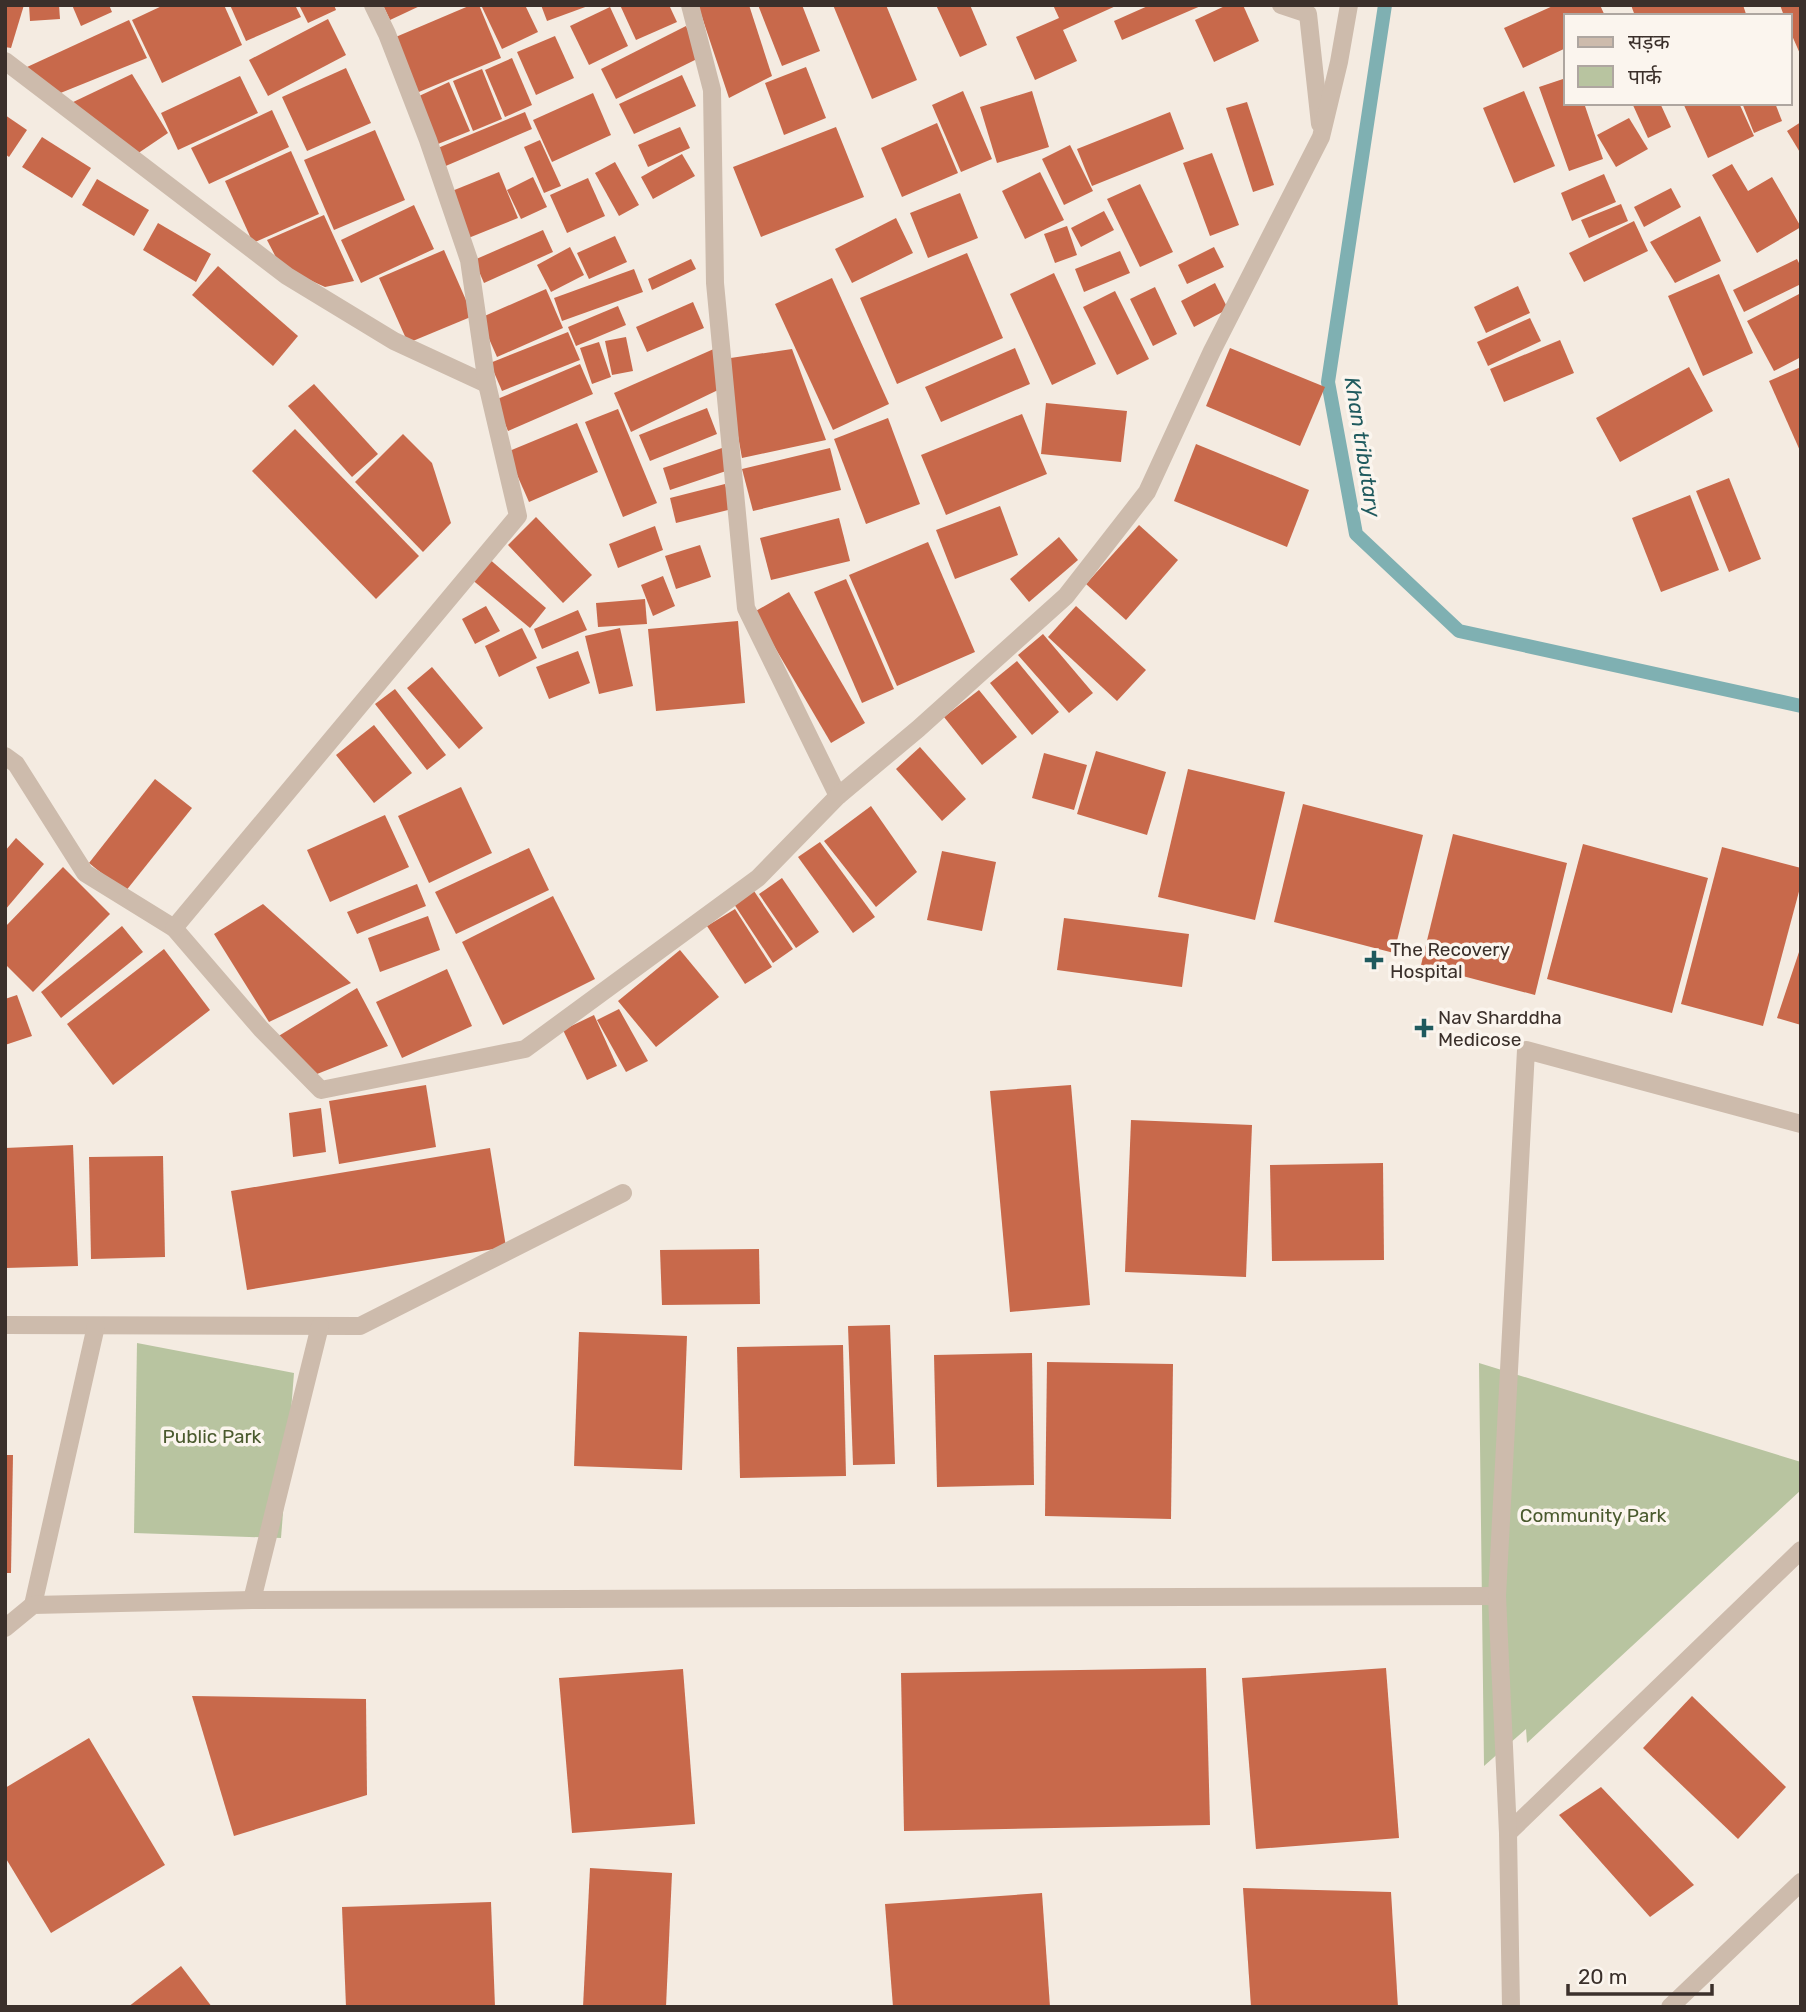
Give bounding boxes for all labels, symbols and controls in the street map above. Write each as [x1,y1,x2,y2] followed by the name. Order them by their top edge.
[1564,14,1792,105] legend
[1628,29,1670,54] text: सड़क
[1628,64,1662,89] text: पार्क
[1340,375,1387,520] water label: Khan tributary
[1390,938,1510,983] place label: The Recovery Hospital
[1364,950,1384,970] marker: The Recovery Hospital
[1438,1006,1562,1051] place label: Nav Sharddha Medicose
[1416,1020,1432,1036] marker: Nav Sharddha Medicose
[163,1425,262,1448] park label: Public Park
[1520,1504,1666,1527] park label: Community Park
[1568,1952,1712,1996] scale bar
[1578,1964,1627,1989] text: 20 m

